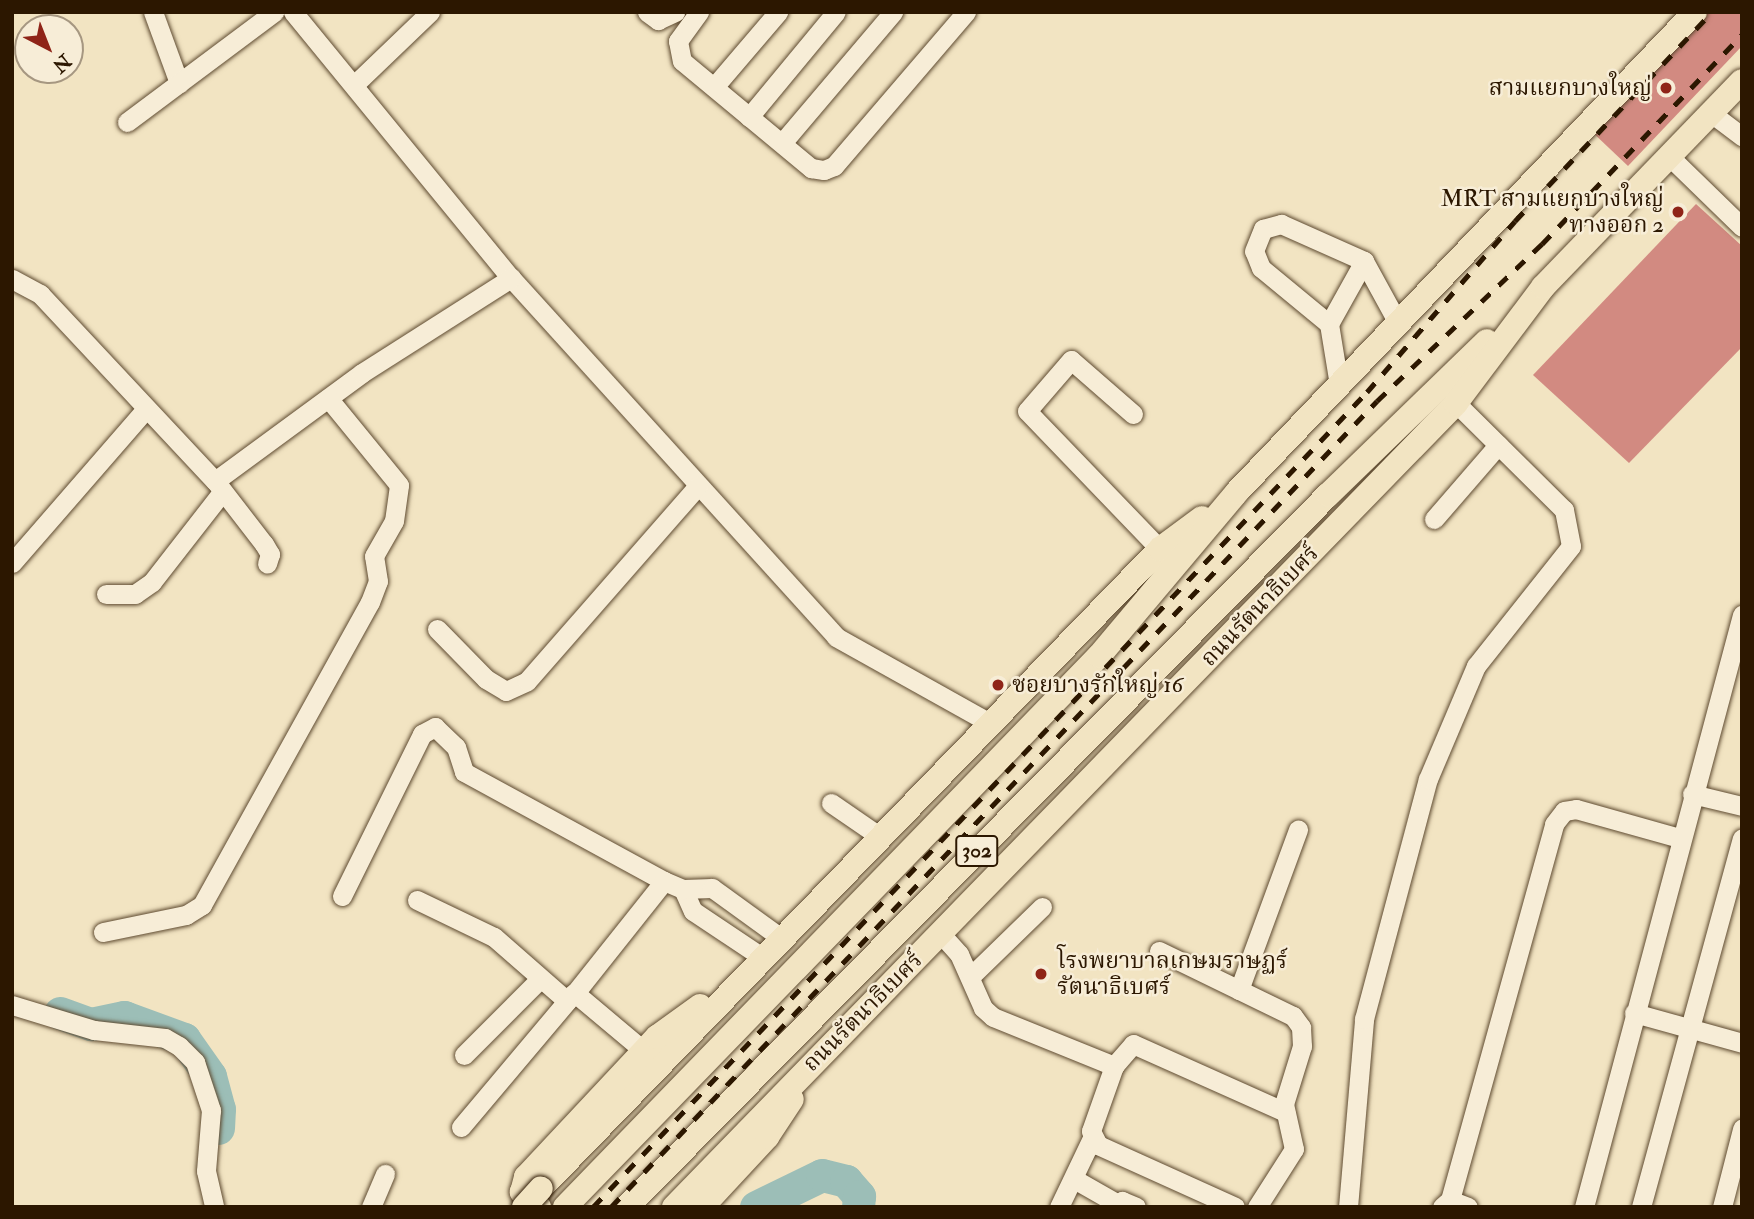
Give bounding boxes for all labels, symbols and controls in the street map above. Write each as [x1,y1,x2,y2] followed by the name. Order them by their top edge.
[14,14,84,84] north arrow
[47,49,76,78] text: N
[1489,74,1652,102] place label: สามแยกบางใหญ่
[1658,80,1674,96] marker: สามแยกบางใหญ่
[1441,185,1664,239] place label: MRT สามแยกบางใหญ่ ทางออก 2
[1670,204,1686,220] marker: MRT สามแยกบางใหญ่ ทางออก 2
[1195,540,1325,672] street label: ถนนรัตนาธิเบศร์
[1012,671,1183,699] place label: ซอยบางรักใหญ่ 16
[990,677,1006,693] marker: ซอยบางรักใหญ่ 16
[954,834,1000,868] road number: 302
[797,946,929,1078] street label: ถนนรัตนาธิเบศร์
[1057,947,1287,1001] place label: โรงพยาบาลเกษมราษฏร์ รัตนาธิเบศร์
[1031,964,1051,984] marker: โรงพยาบาลเกษมราษฏร์ รัตนาธิเบศร์

